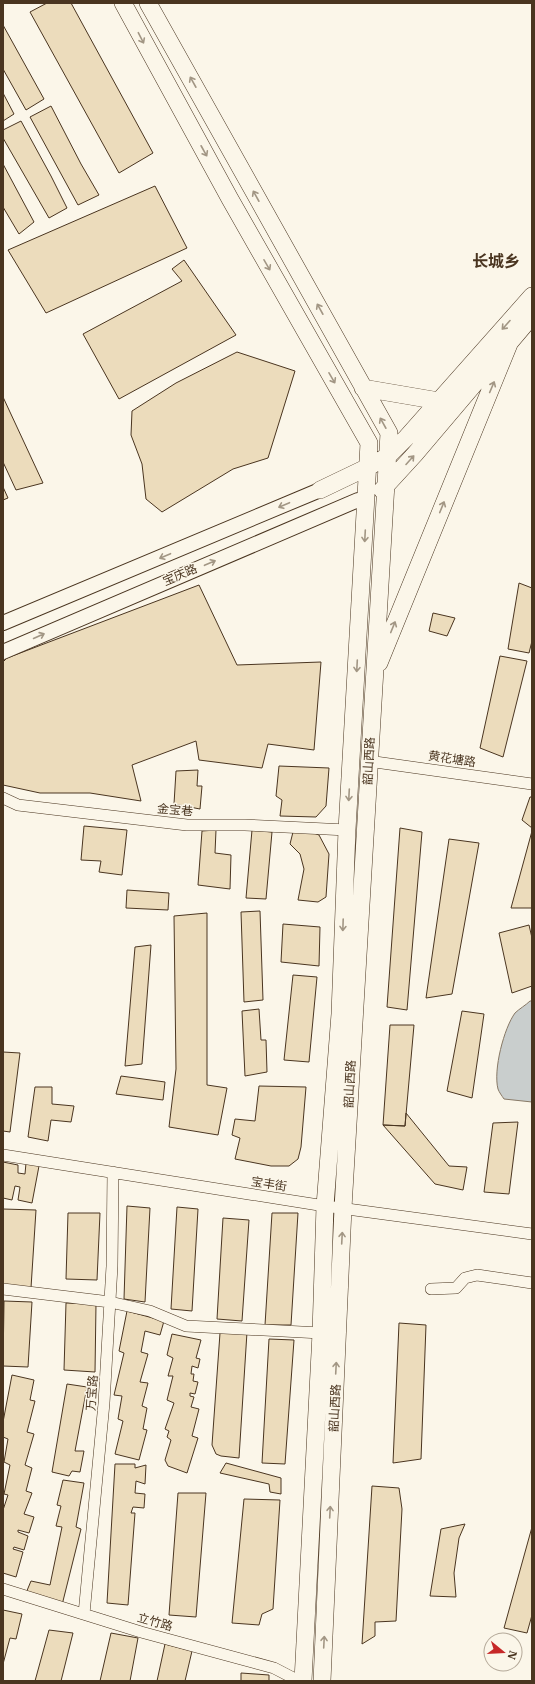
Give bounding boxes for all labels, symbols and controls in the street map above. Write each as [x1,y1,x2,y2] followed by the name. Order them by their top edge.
[137,31,145,43] one-way arrow
[188,77,196,89] one-way arrow
[200,145,208,157] one-way arrow
[252,190,260,202] one-way arrow
[472,251,520,271] district label: 长城乡
[264,259,272,271] one-way arrow
[316,303,323,315] one-way arrow
[502,320,511,330] one-way arrow
[328,372,336,384] one-way arrow
[488,381,496,393] one-way arrow
[379,417,386,429] one-way arrow
[405,455,414,465] one-way arrow
[439,501,446,513] one-way arrow
[279,502,291,510] one-way arrow
[361,529,368,542] one-way arrow
[159,552,171,560] one-way arrow
[203,559,215,566] one-way arrow
[160,561,199,588] street label: 宝庆路
[390,622,398,634] one-way arrow
[32,632,44,639] one-way arrow
[353,659,361,672] one-way arrow
[360,737,377,785] street label: 韶山西路
[427,748,477,769] street label: 黄花塘路
[346,788,353,801] one-way arrow
[156,800,194,819] street label: 金宝巷
[340,918,347,931] one-way arrow
[341,1060,358,1108] street label: 韶山西路
[250,1173,288,1194] street label: 宝丰街
[338,1232,346,1245] one-way arrow
[333,1362,340,1375] one-way arrow
[83,1374,100,1411] street label: 万宝路
[326,1384,343,1432] street label: 韶山西路
[326,1506,334,1519] one-way arrow
[136,1609,175,1634] street label: 立竹路
[483,1632,523,1672] north arrow
[320,1636,328,1649] one-way arrow
[504,1649,521,1662] text: N

